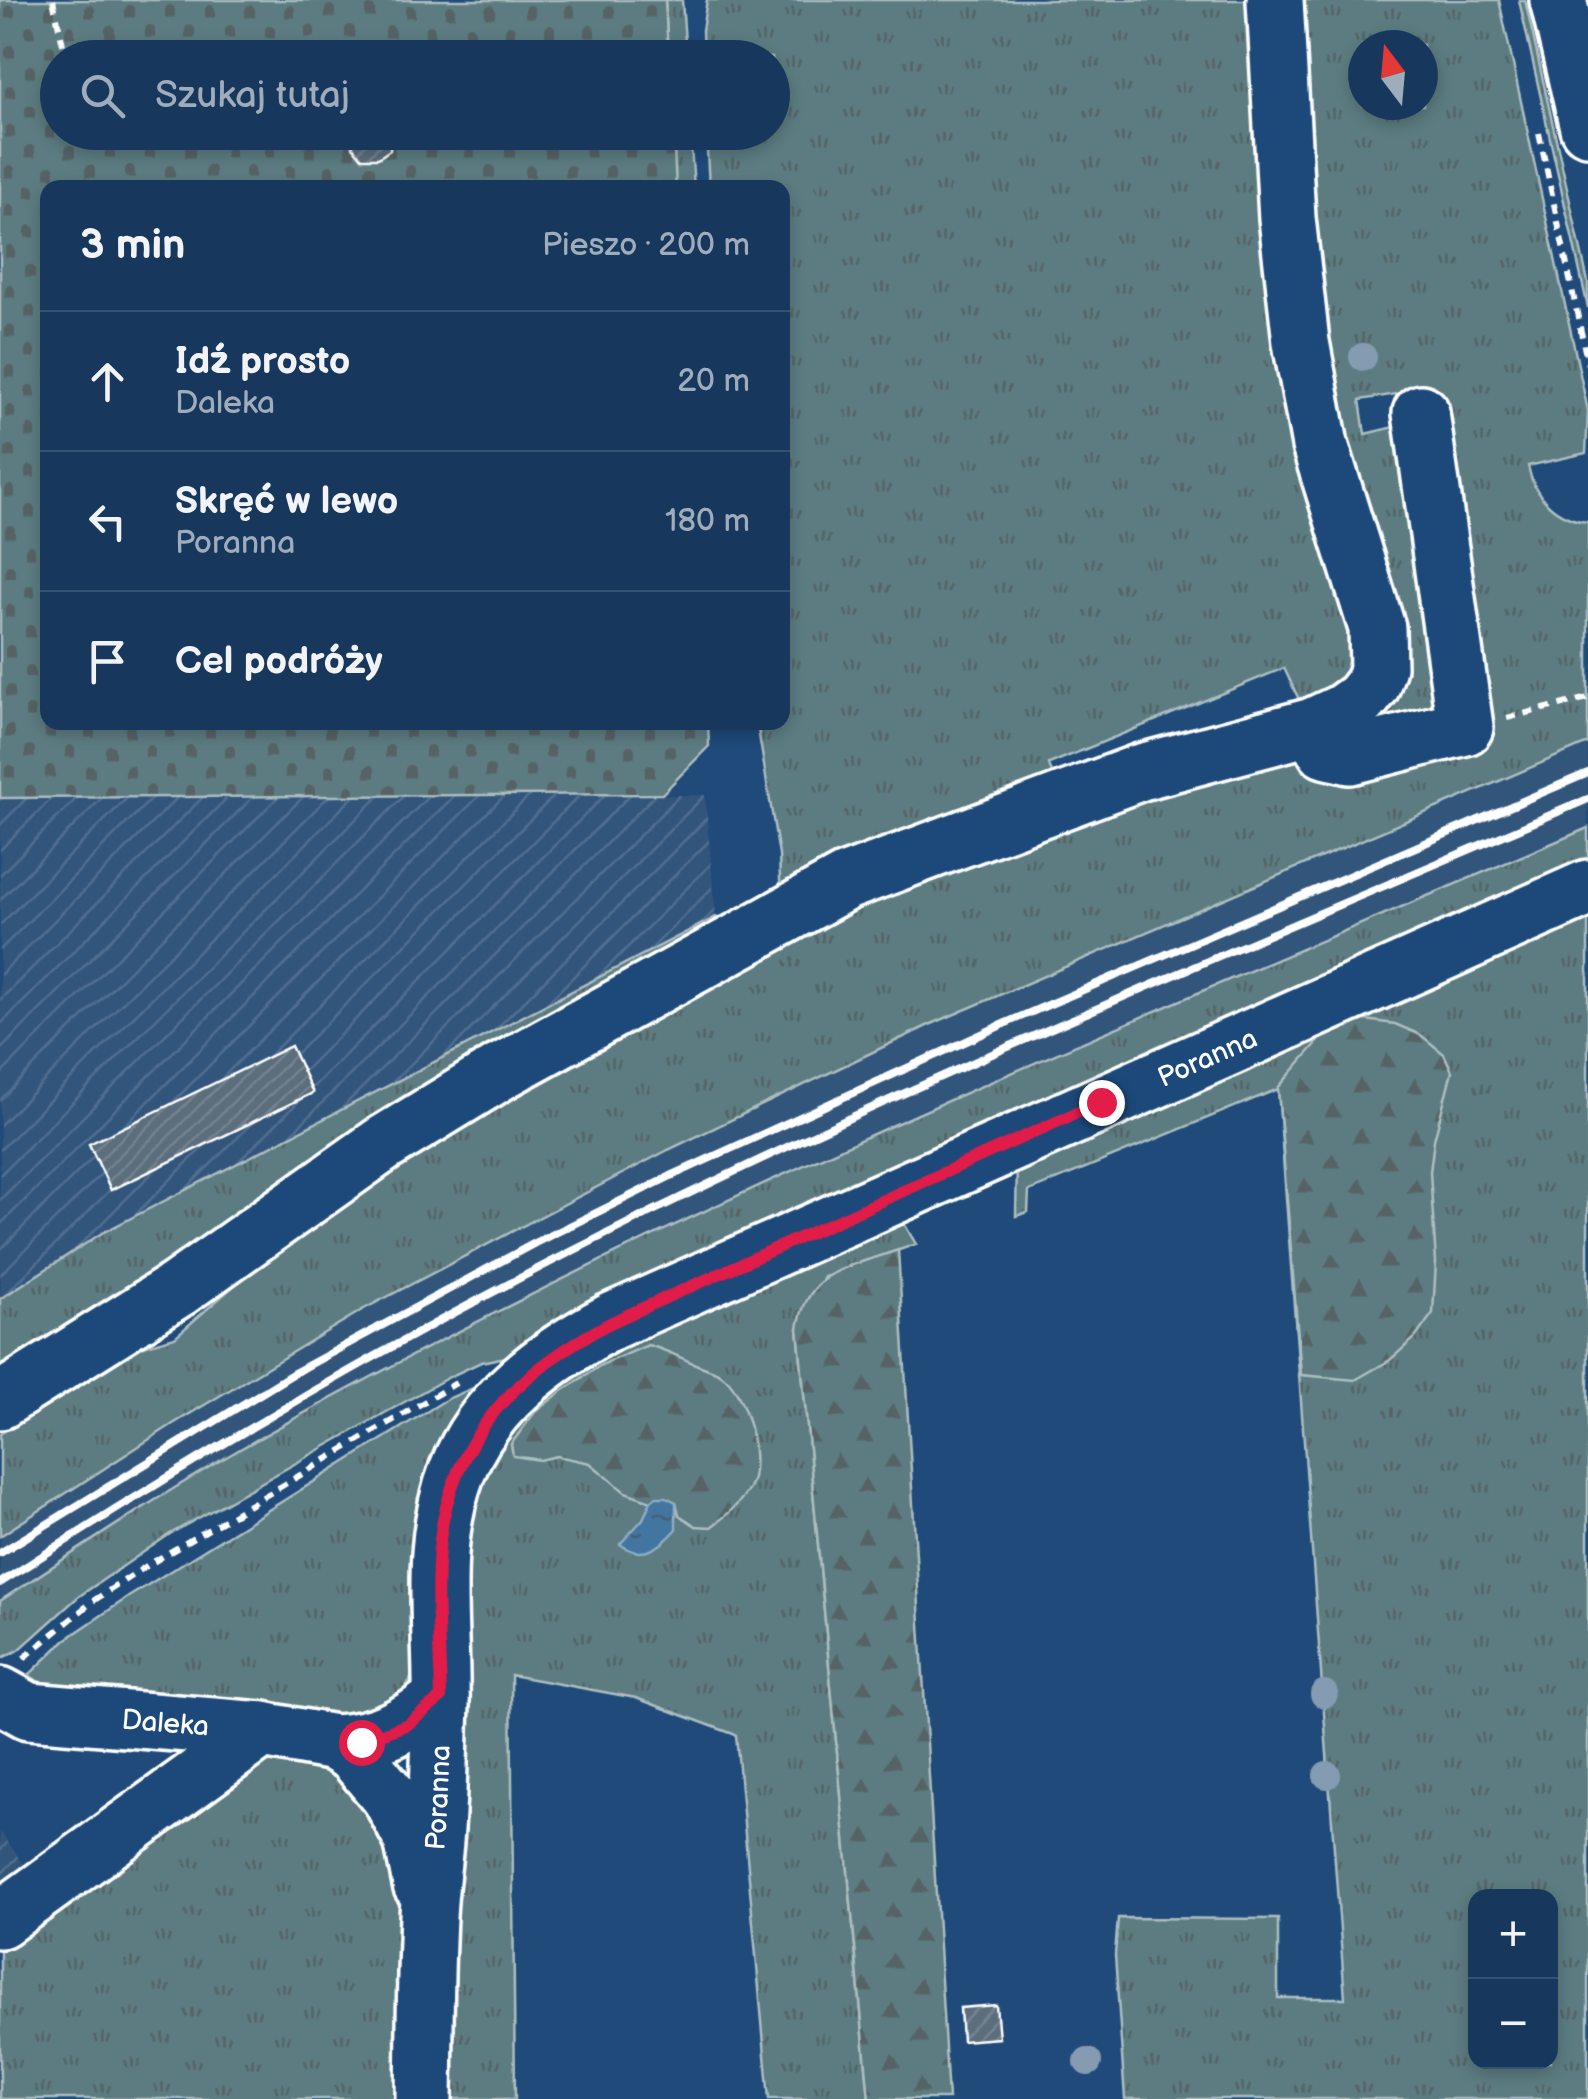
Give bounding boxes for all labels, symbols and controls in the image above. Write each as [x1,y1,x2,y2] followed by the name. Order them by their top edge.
[1348,30,1438,120] north arrow
[40,40,790,150] search box
[75,68,130,123] icon: search
[155,73,350,118] text: Szukaj tutaj
[80,220,185,271] text: 3 min
[542,226,750,265] text: Pieszo · 200 m
[175,339,350,384] text: Idź prosto
[80,354,135,409] icon: ahead
[677,362,750,401] text: 20 m
[175,384,275,423] text: Daleka
[175,479,398,524] text: Skręć w lewo
[80,494,135,549] icon: left
[665,502,750,541] text: 180 m
[175,524,295,563] text: Poranna
[80,634,135,689] icon: arrive
[175,639,383,684] text: Cel podróży
[1153,1022,1262,1095] street label: Poranna
[1079,1080,1125,1126] route end
[120,1704,210,1744] street label: Daleka
[339,1720,385,1766] route start
[419,1744,458,1851] street label: Poranna
[1468,1889,1558,2069] map controls
[1468,1889,1558,1979] button: +
[1468,1979,1558,2069] button: −

